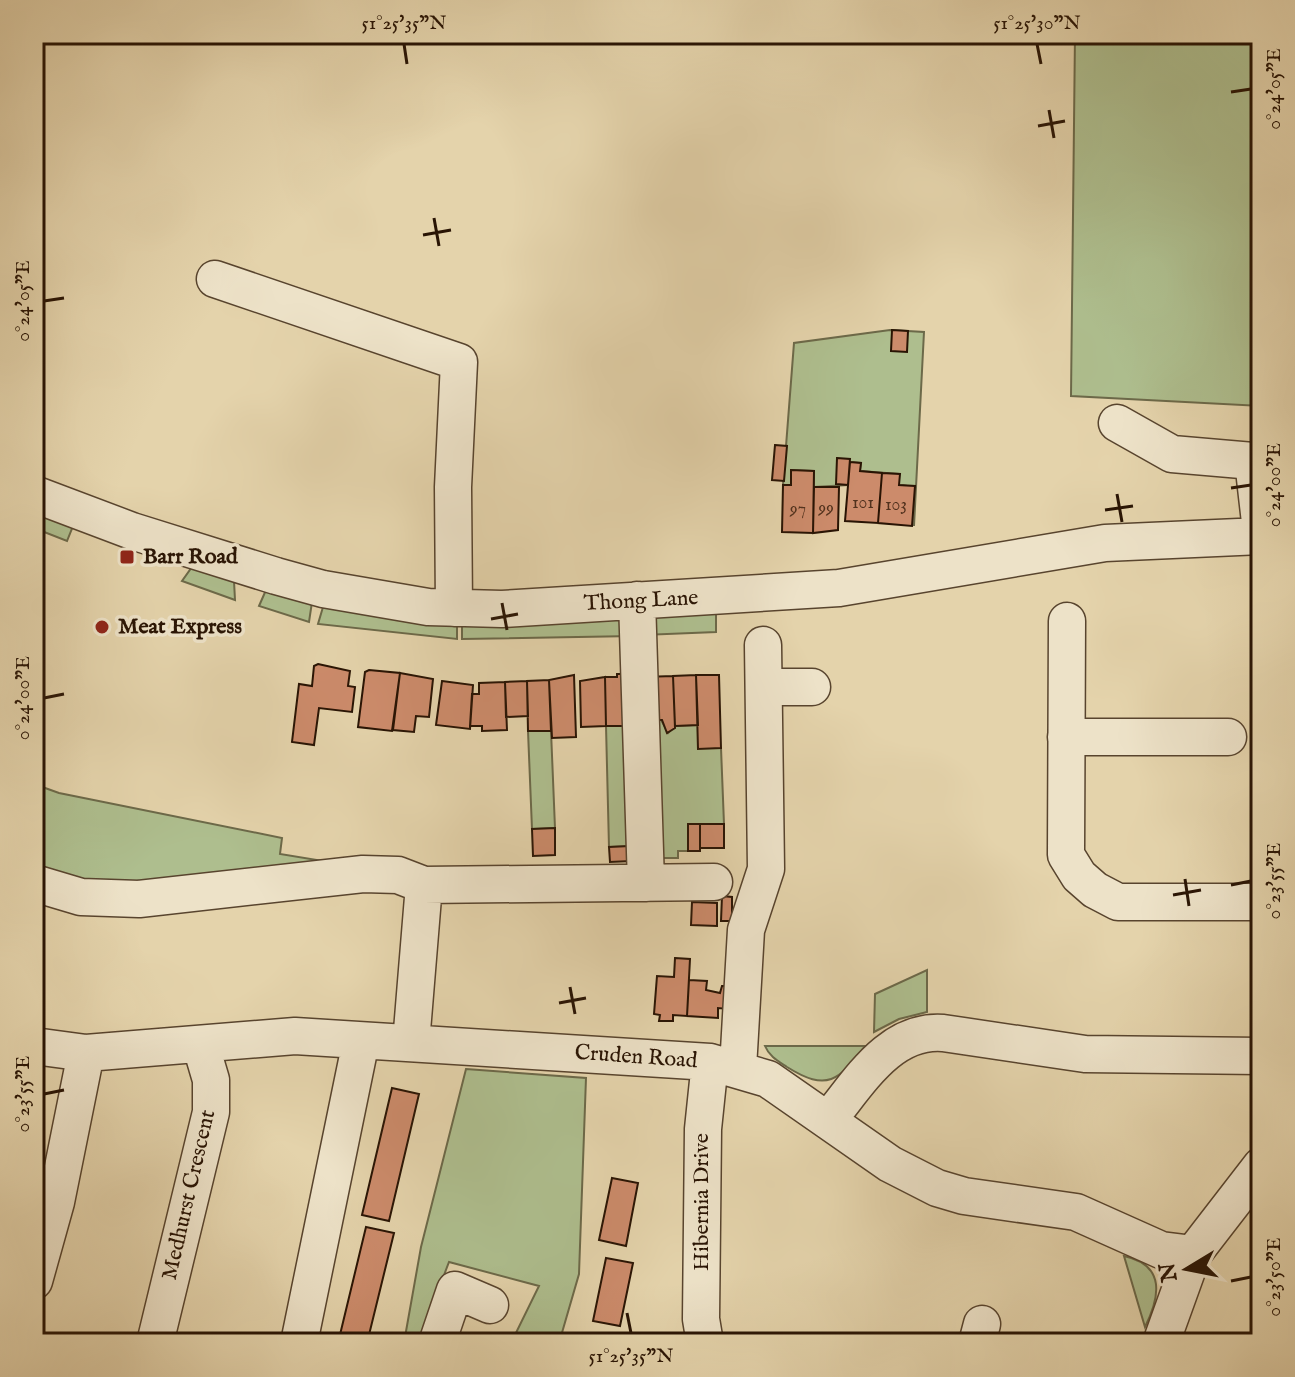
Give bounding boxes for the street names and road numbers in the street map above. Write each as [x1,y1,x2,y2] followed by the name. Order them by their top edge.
[583,584,699,618] street label: Thong Lane
[574,1039,699,1075] street label: Cruden Road
[156,1107,222,1283] street label: Medhurst Crescent
[688,1133,716,1271] street label: Hibernia Drive

